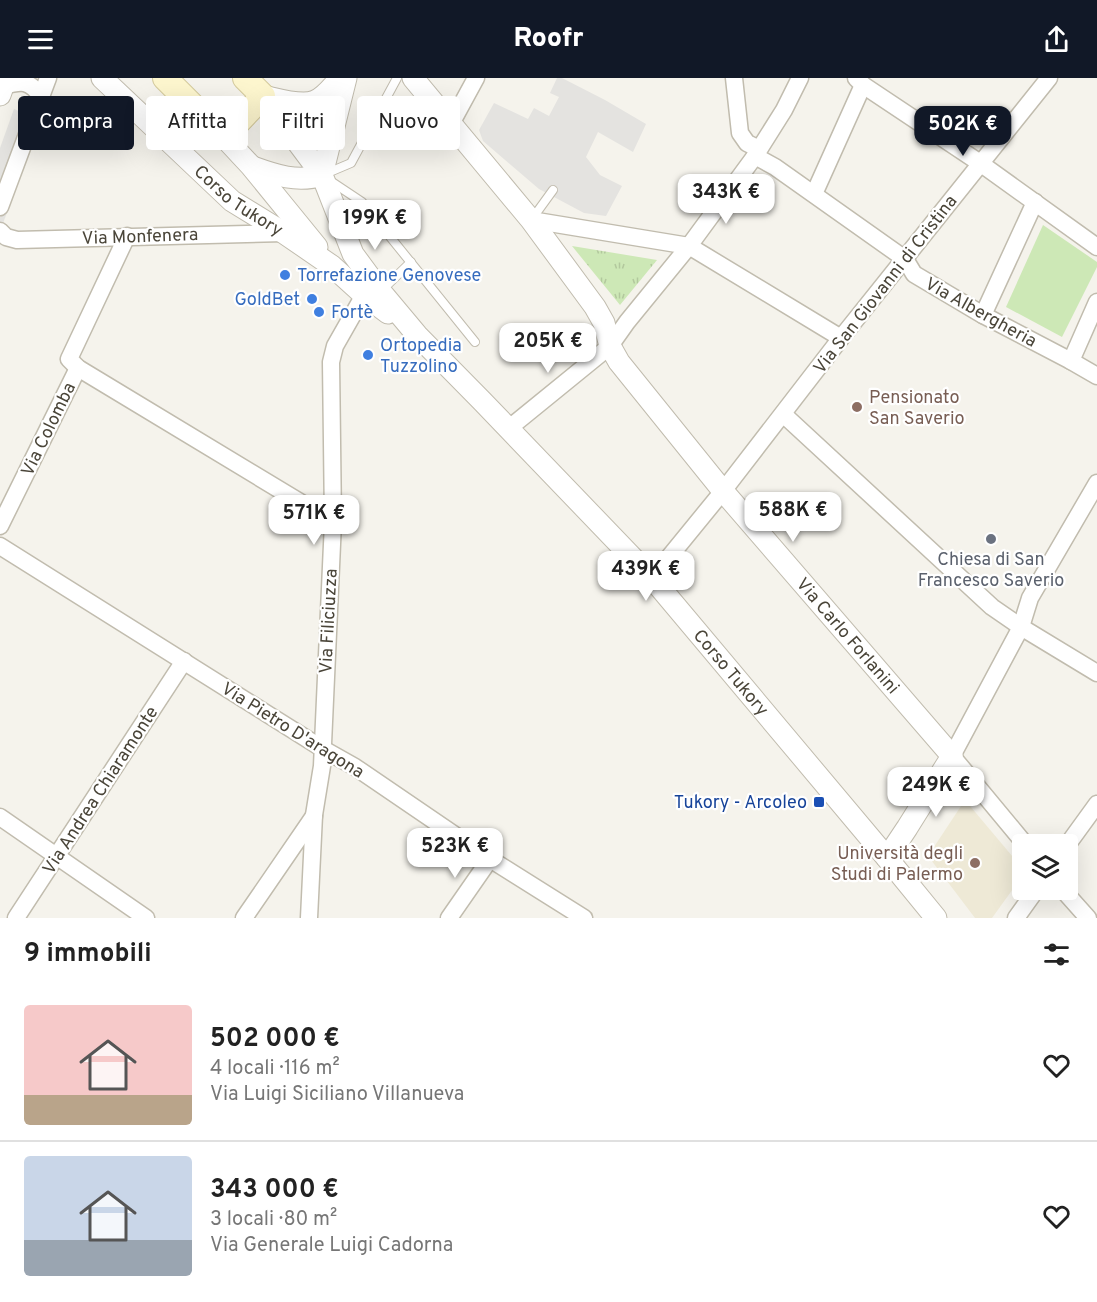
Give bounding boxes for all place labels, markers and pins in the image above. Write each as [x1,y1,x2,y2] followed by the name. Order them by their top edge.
[914,106,1012,157] pin: 502K €
[677,174,775,225] pin: 343K €
[326,200,424,251] pin: 199K €
[297,265,481,288] place label: Torrefazione Genovese
[278,268,292,282] marker: Torrefazione Genovese
[234,289,300,312] place label: GoldBet
[305,292,319,306] marker: GoldBet
[331,302,373,325] place label: Fortè
[312,305,326,319] marker: Fortè
[499,323,597,374] pin: 205K €
[380,335,462,379] place label: Ortopedia Tuzzolino
[361,348,375,362] marker: Ortopedia Tuzzolino
[869,387,965,431] place label: Pensionato San Saverio
[850,400,864,414] marker: Pensionato San Saverio
[744,492,842,543] pin: 588K €
[265,495,363,546] pin: 571K €
[984,532,998,546] marker: Chiesa di San Francesco Saverio
[918,549,1064,593] place label: Chiesa di San Francesco Saverio
[597,551,695,602] pin: 439K €
[887,767,985,818] pin: 249K €
[674,792,807,815] place label: Tukory - Arcoleo
[812,795,826,809] marker: Tukory - Arcoleo
[406,828,504,879] pin: 523K €
[831,843,963,887] place label: Università degli Studi di Palermo
[968,856,982,870] marker: Università degli Studi di Palermo

